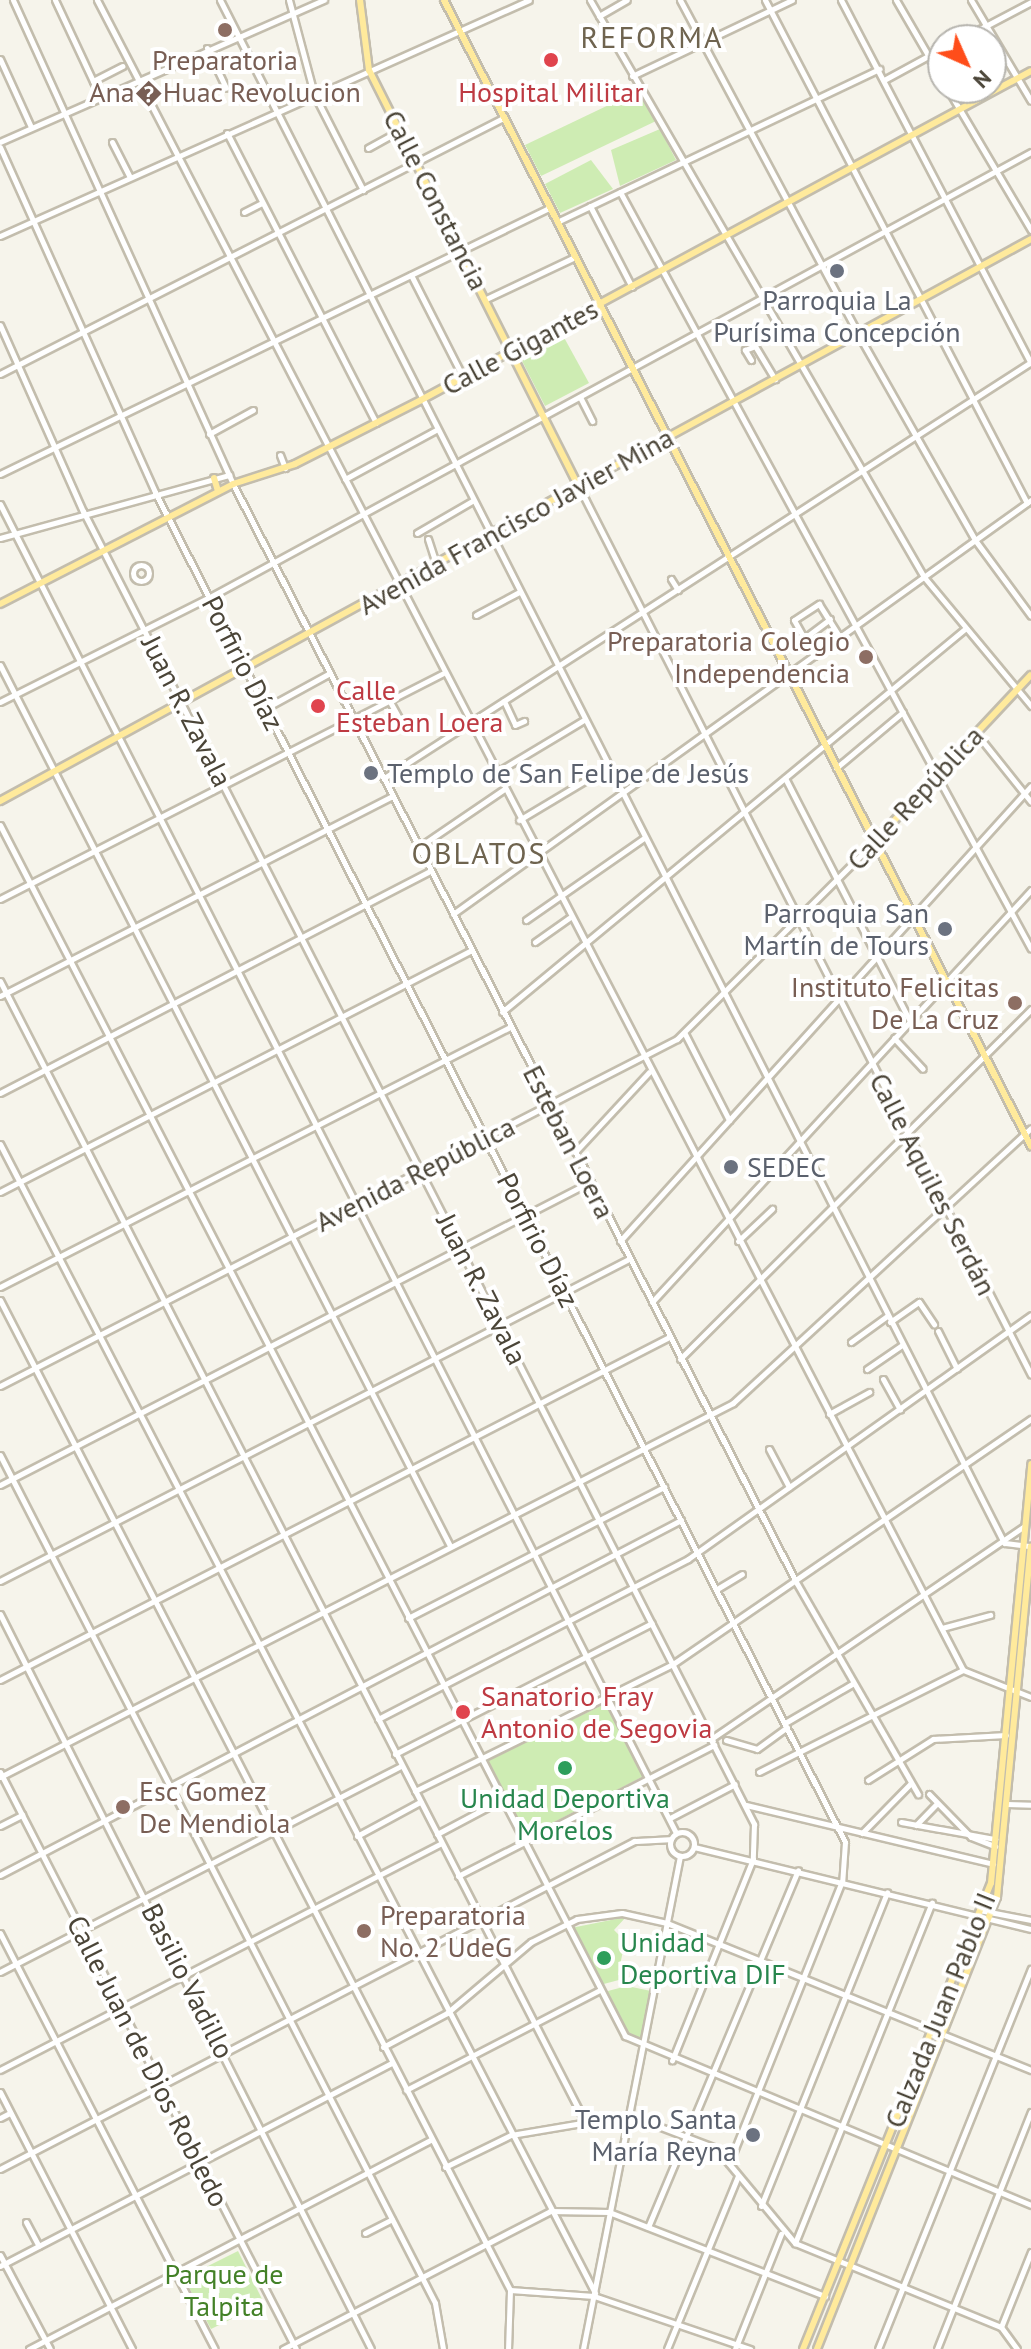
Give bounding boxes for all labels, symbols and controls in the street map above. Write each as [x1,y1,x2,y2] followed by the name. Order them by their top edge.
[580,19,724,55] district label: REFORMA
[216,21,234,39] marker: Preparatoria Ana�Huac Revolucion
[927,24,1007,104] north arrow
[89,43,361,109] place label: Preparatoria Ana�Huac Revolucion
[540,49,562,71] marker: Hospital Militar
[968,65,998,95] text: N
[458,75,644,109] place label: Hospital Militar
[376,104,496,296] street label: Calle Constancia
[828,262,846,280] marker: Parroquia La Purísima Concepción
[713,283,961,349] place label: Parroquia La Purísima Concepción
[436,292,604,402] street label: Calle Gigantes
[353,420,679,622] street label: Avenida Francisco Javier Mina
[195,590,291,736] street label: Porfirio Díaz
[607,624,850,690] place label: Preparatoria Colegio Independencia
[134,629,240,793] street label: Juan R. Zavala
[857,648,875,666] marker: Preparatoria Colegio Independencia
[336,673,503,739] place label: Calle Esteban Loera
[307,695,329,717] marker: Calle Esteban Loera
[840,719,990,877] street label: Calle República
[387,756,749,790] place label: Templo de San Felipe de Jesús
[362,764,380,782] marker: Templo de San Felipe de Jesús
[412,835,546,871] district label: OBLATOS
[743,896,929,962] place label: Parroquia San Martín de Tours
[936,920,954,938] marker: Parroquia San Martín de Tours
[791,970,999,1036] place label: Instituto Felicitas De La Cruz
[1006,994,1024,1012] marker: Instituto Felicitas De La Cruz
[516,1060,622,1224] street label: Esteban Loera
[862,1067,1004,1301] street label: Calle Aquiles Serdán
[310,1109,520,1239] street label: Avenida República
[747,1150,826,1184] place label: SEDEC
[722,1158,740,1176] marker: SEDEC
[490,1167,586,1313] street label: Porfirio Díaz
[429,1207,535,1371] street label: Juan R. Zavala
[481,1679,712,1745] place label: Sanatorio Fray Antonio de Segovia
[452,1701,474,1723] marker: Sanatorio Fray Antonio de Segovia
[556,1759,574,1777] marker: Unidad Deportiva Morelos
[139,1774,290,1840] place label: Esc Gomez De Mendiola
[460,1781,670,1847] place label: Unidad Deportiva Morelos
[114,1798,132,1816] marker: Esc Gomez De Mendiola
[877,1887,1003,2133] street label: Calzada Juan Pablo II
[134,1898,242,2064] street label: Basilio Vadillo
[380,1898,526,1964] place label: Preparatoria No. 2 UdeG
[60,1910,236,2212] street label: Calle Juan de Dios Robledo
[355,1922,373,1940] marker: Preparatoria No. 2 UdeG
[620,1925,786,1991] place label: Unidad Deportiva DIF
[595,1949,613,1967] marker: Unidad Deportiva DIF
[575,2102,737,2168] place label: Templo Santa María Reyna
[744,2126,762,2144] marker: Templo Santa María Reyna
[164,2257,284,2323] park label: Parque de Talpita

